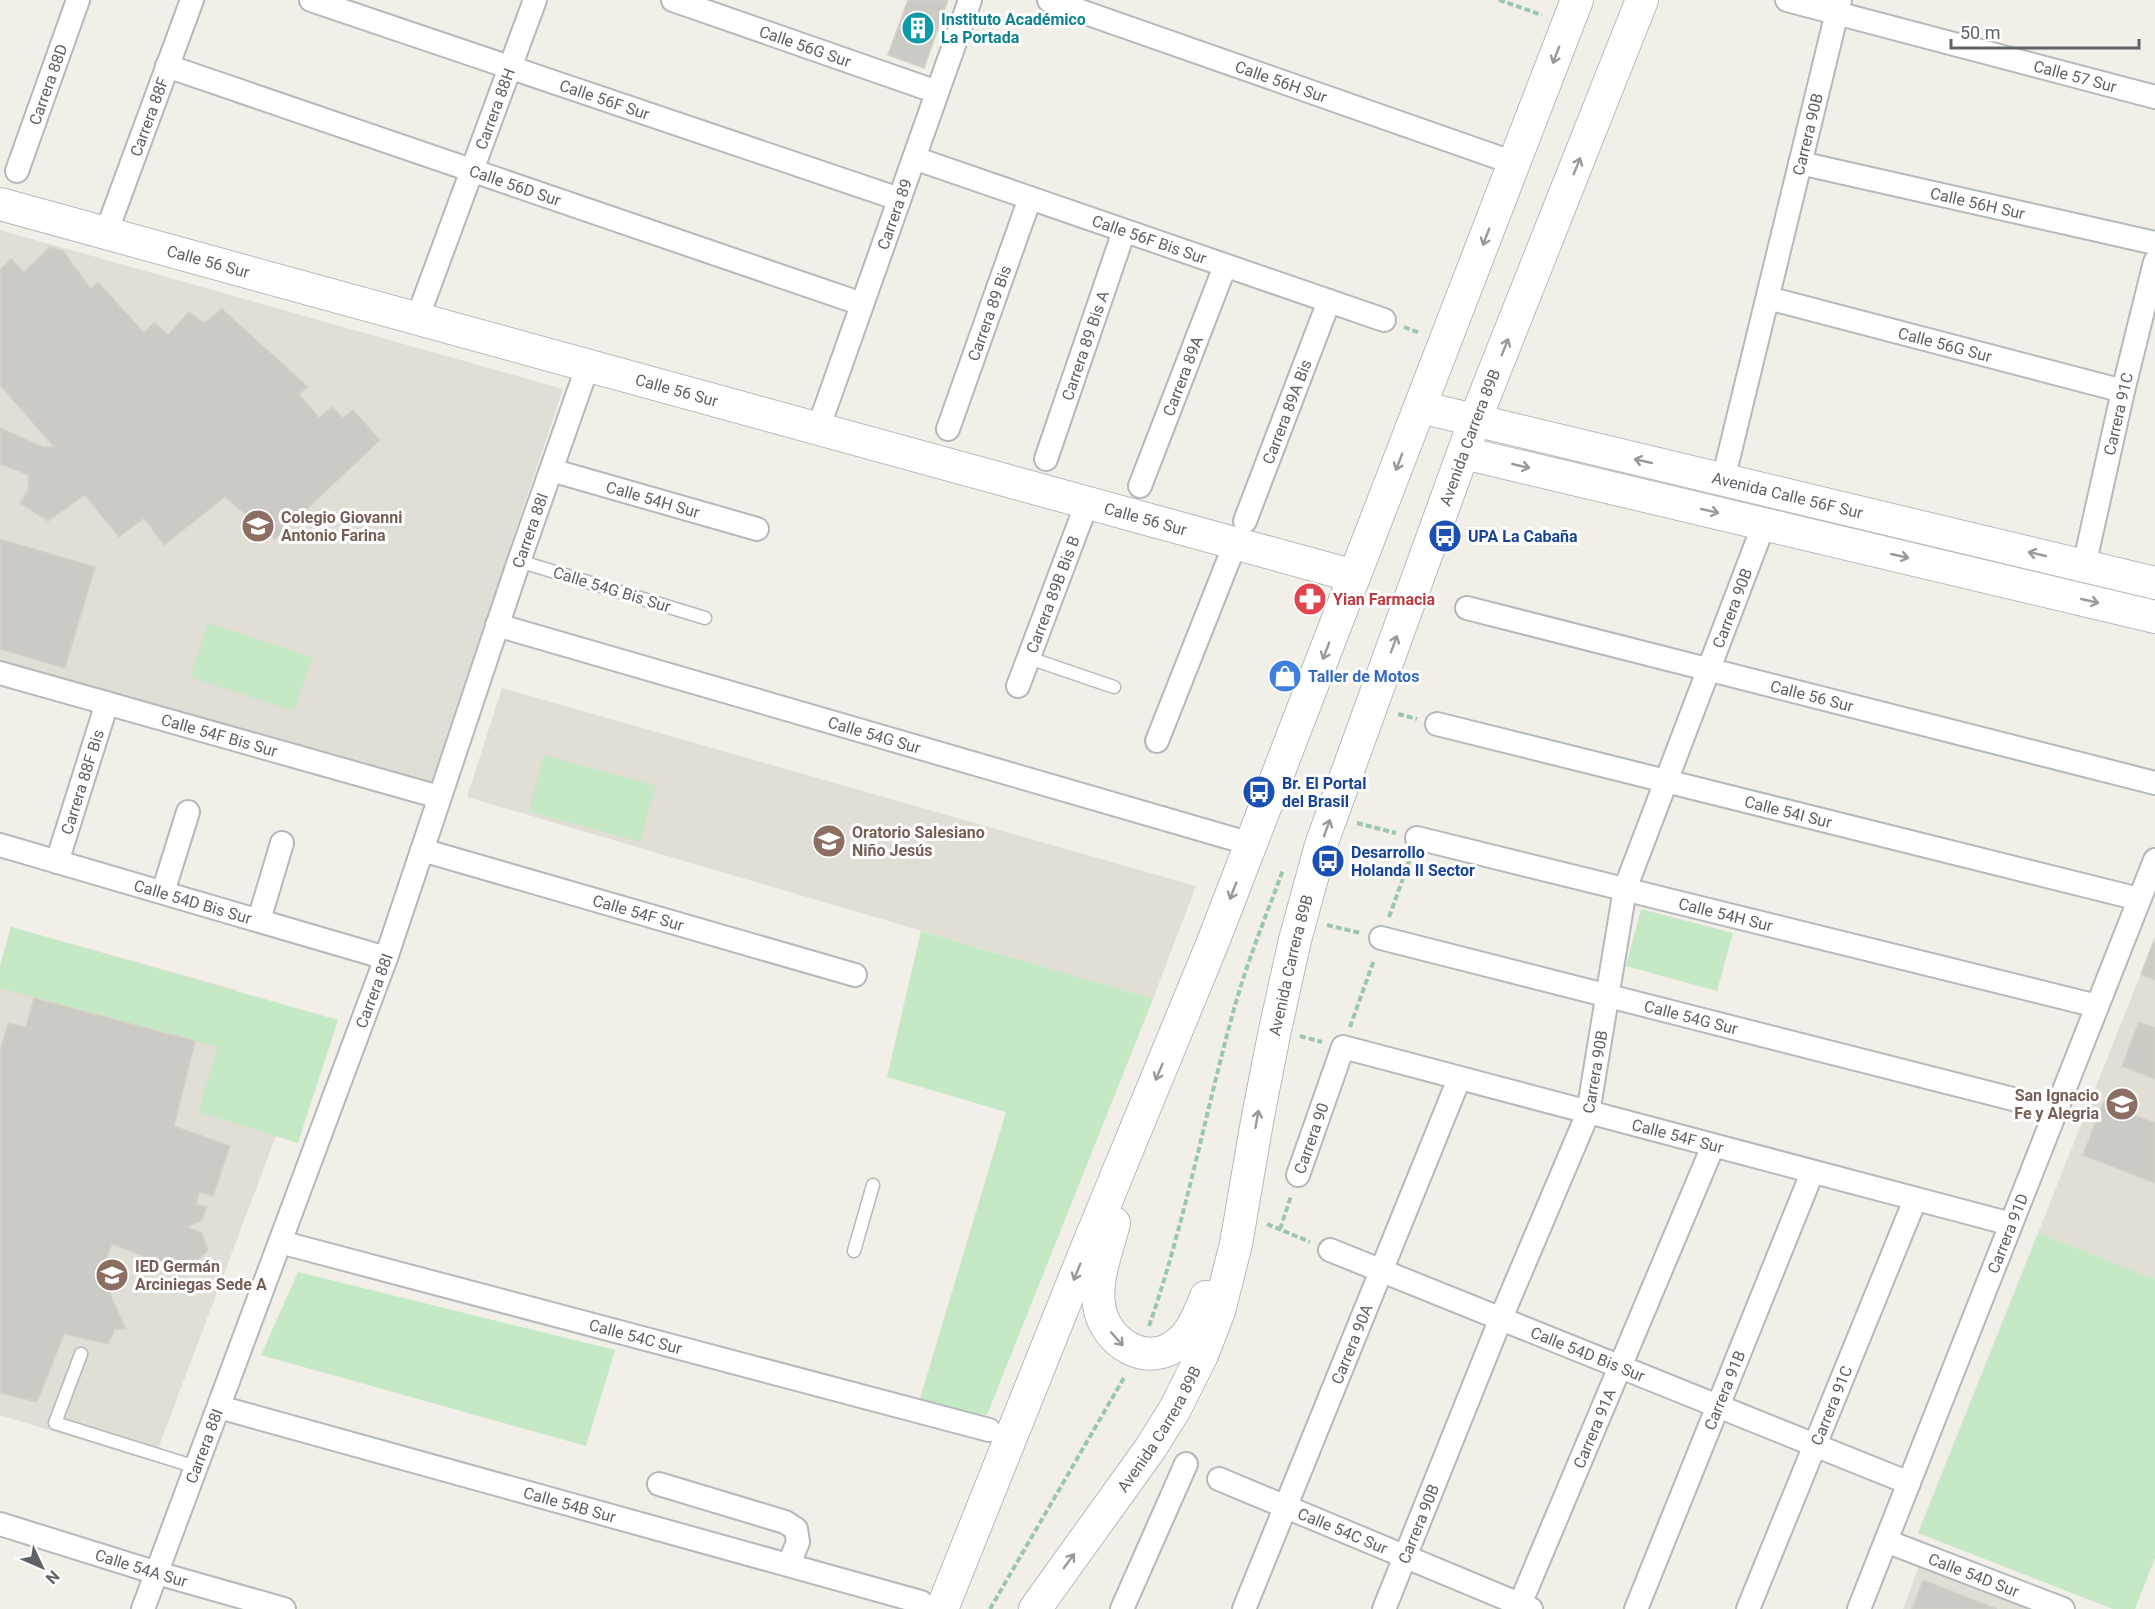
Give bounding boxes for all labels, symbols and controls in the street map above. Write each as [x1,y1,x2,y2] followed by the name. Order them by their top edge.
[900,10,936,46] building icon: Instituto Académico La Portada
[941,10,1086,47] place label: Instituto Académico La Portada
[1951,12,2138,50] scale bar
[757,22,854,71] street label: Calle 56G Sur
[1960,22,2000,43] text: 50 m
[25,41,72,128] street label: Carrera 88D
[1550,45,1561,64] one-way arrow
[2031,56,2119,97] street label: Calle 57 Sur
[1232,57,1330,107] street label: Calle 56H Sur
[471,66,519,152] street label: Carrera 88H
[126,75,173,159] street label: Carrera 88F
[557,76,653,124] street label: Calle 56F Sur
[1789,91,1827,177] street label: Carrera 90B
[1573,157,1584,175] one-way arrow
[467,161,564,210] street label: Calle 56D Sur
[873,176,916,252] street label: Carrera 89
[1928,184,2027,224] street label: Calle 56H Sur
[1089,211,1210,268] street label: Calle 56F Bis Sur
[1480,227,1491,245] one-way arrow
[165,241,252,282] street label: Calle 56 Sur
[964,263,1015,364] street label: Carrera 89 Bis
[1058,288,1113,403] street label: Carrera 89 Bis A
[1896,324,1994,366] street label: Calle 56G Sur
[1159,333,1207,419] street label: Carrera 89A
[1500,338,1511,356] one-way arrow
[1259,357,1316,467] street label: Carrera 89A Bis
[1436,366,1504,508] street label: Avenida Carrera 89B
[633,370,721,411] street label: Calle 56 Sur
[2100,370,2137,457] street label: Carrera 91C
[1392,452,1403,470] one-way arrow
[1634,454,1653,466] one-way arrow
[1511,461,1530,473] one-way arrow
[1710,468,1865,523] street label: Avenida Calle 56F Sur
[604,477,702,522] street label: Calle 54H Sur
[508,490,552,571] street label: Carrera 88I
[1102,499,1190,540] street label: Calle 56 Sur
[1700,506,1719,518] one-way arrow
[240,508,276,544] school or university icon: Colegio Giovanni Antonio Farina
[281,508,403,545] place label: Colegio Giovanni Antonio Farina
[1427,518,1463,554] bus stop icon: UPA La Cabaña
[1468,527,1578,546] place label: UPA La Cabaña
[1022,533,1084,656] street label: Carrera 89B Bis B
[2028,548,2047,560] one-way arrow
[1890,551,1909,563] one-way arrow
[551,563,674,617] street label: Calle 54G Bis Sur
[1709,566,1756,651] street label: Carrera 90B
[1292,581,1328,617] pharmacy icon: Yian Farmacia
[1333,590,1436,609] place label: Yian Farmacia
[2080,596,2099,608] one-way arrow
[1389,635,1400,654] one-way arrow
[1319,641,1330,659] one-way arrow
[1267,658,1303,694] shop icon: Taller de Motos
[1308,667,1419,686] place label: Taller de Motos
[1768,677,1856,716] street label: Calle 56 Sur
[159,710,280,761] street label: Calle 54F Bis Sur
[826,713,924,758] street label: Calle 54G Sur
[57,727,108,837] street label: Carrera 88F Bis
[1241,774,1277,810] bus stop icon: Br. El Portal del Brasil
[1282,774,1366,811] place label: Br. El Portal del Brasil
[1742,792,1834,832] street label: Calle 54I Sur
[1323,819,1334,837] one-way arrow
[811,823,847,859] school or university icon: Oratorio Salesiano Niño Jesús
[852,823,985,860] place label: Oratorio Salesiano Niño Jesús
[1310,843,1346,879] bus stop icon: Desarrollo Holanda II Sector
[1351,843,1475,880] place label: Desarrollo Holanda II Sector
[132,876,254,928] street label: Calle 54D Bis Sur
[1226,881,1237,900] one-way arrow
[590,891,686,935] street label: Calle 54F Sur
[1265,893,1317,1038] street label: Avenida Carrera 89B
[1676,894,1775,936] street label: Calle 54H Sur
[352,951,397,1031] street label: Carrera 88I
[1642,996,1740,1039] street label: Calle 54G Sur
[1579,1029,1612,1115] street label: Carrera 90B
[1153,1062,1164,1080] one-way arrow
[2014,1086,2099,1123] place label: San Ignacio Fe y Alegria
[2104,1086,2140,1122] school or university icon: San Ignacio Fe y Alegria
[1290,1100,1333,1176] street label: Carrera 90
[1252,1110,1263,1129] one-way arrow
[1630,1115,1726,1158] street label: Calle 54F Sur
[1984,1191,2032,1276] street label: Carrera 91D
[94,1257,130,1293] school or university icon: IED Germán Arciniegas Sede A
[135,1257,267,1294] place label: IED Germán Arciniegas Sede A
[1071,1262,1082,1280] one-way arrow
[1327,1301,1377,1387] street label: Carrera 90A
[587,1315,685,1358] street label: Calle 54C Sur
[1528,1323,1648,1386] street label: Calle 54D Bis Sur
[1110,1331,1124,1346] one-way arrow
[1700,1348,1749,1433] street label: Carrera 91B
[1113,1363,1205,1496] street label: Avenida Carrera 89B
[1807,1363,1856,1448] street label: Carrera 91C
[1569,1385,1620,1471] street label: Carrera 91A
[182,1406,227,1486] street label: Carrera 88I
[1394,1481,1443,1566] street label: Carrera 90B
[521,1483,618,1527] street label: Calle 54B Sur
[1295,1504,1391,1558] street label: Calle 54C Sur
[12,1537,72,1597] north arrow
[93,1545,190,1591] street label: Calle 54A Sur
[1926,1549,2022,1601] street label: Calle 54D Sur
[1063,1554,1075,1570] one-way arrow
[42,1566,63,1588] text: N

